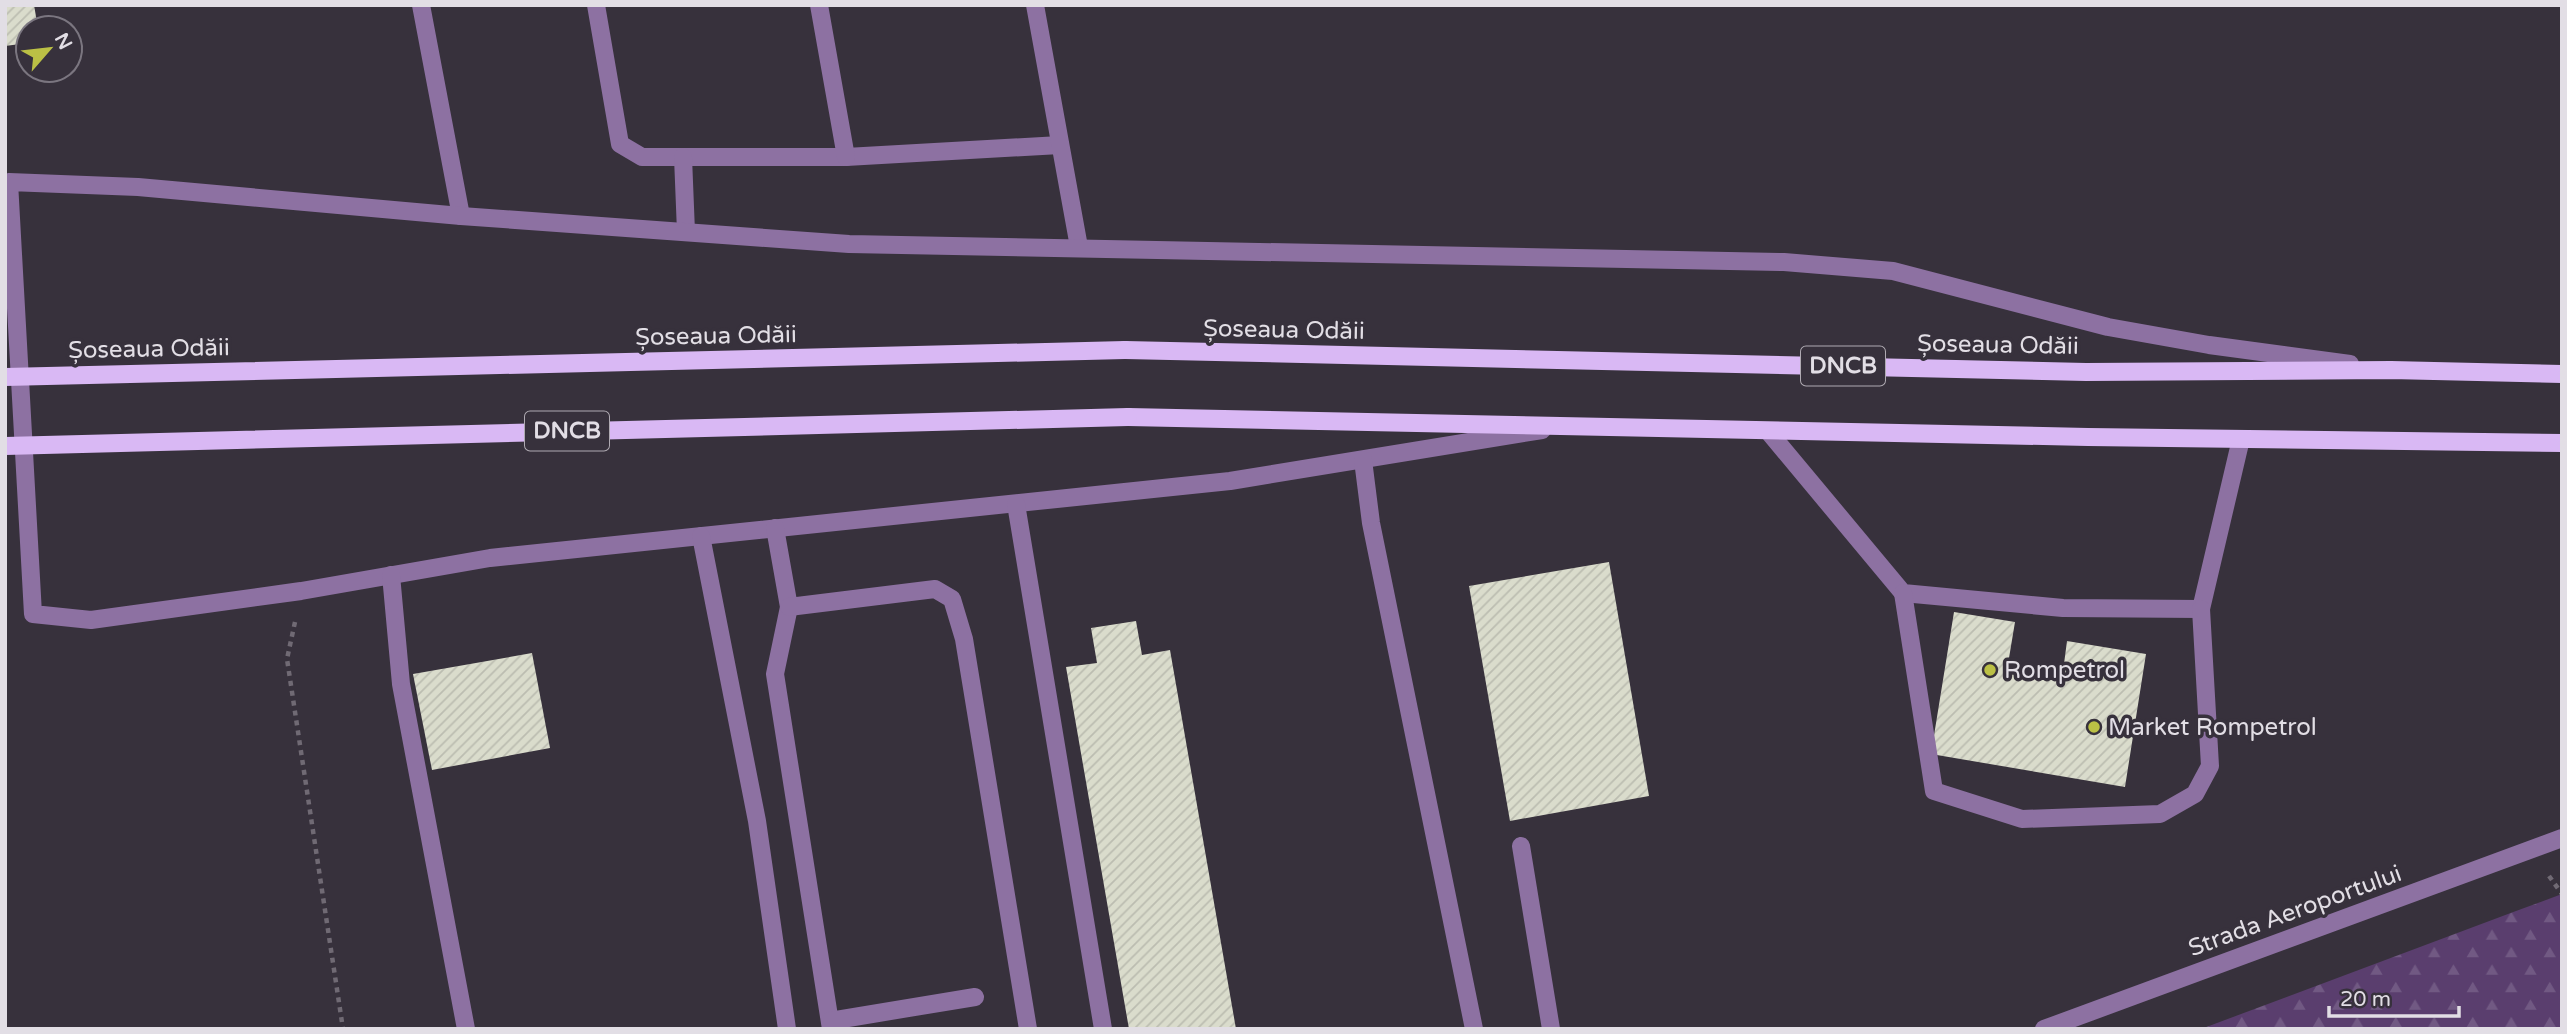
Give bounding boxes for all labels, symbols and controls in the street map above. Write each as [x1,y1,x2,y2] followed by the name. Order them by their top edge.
[14,14,84,84] north arrow
[50,30,76,53] text: N
[1203,314,1365,346] street label: Șoseaua Odăii
[635,320,797,352] street label: Șoseaua Odăii
[1917,329,2079,361] street label: Șoseaua Odăii
[68,333,230,365] street label: Șoseaua Odăii
[1801,346,1885,386] road number: DNCB
[525,412,609,450] road number: DNCB
[2004,656,2125,685] place label: Rompetrol
[1982,662,1998,678] marker: Rompetrol
[2108,713,2317,742] place label: Market Rompetrol
[2086,719,2102,735] marker: Market Rompetrol
[2184,859,2406,963] street label: Strada Aeroportului
[2329,974,2458,1018] scale bar
[2340,987,2391,1012] text: 20 m

